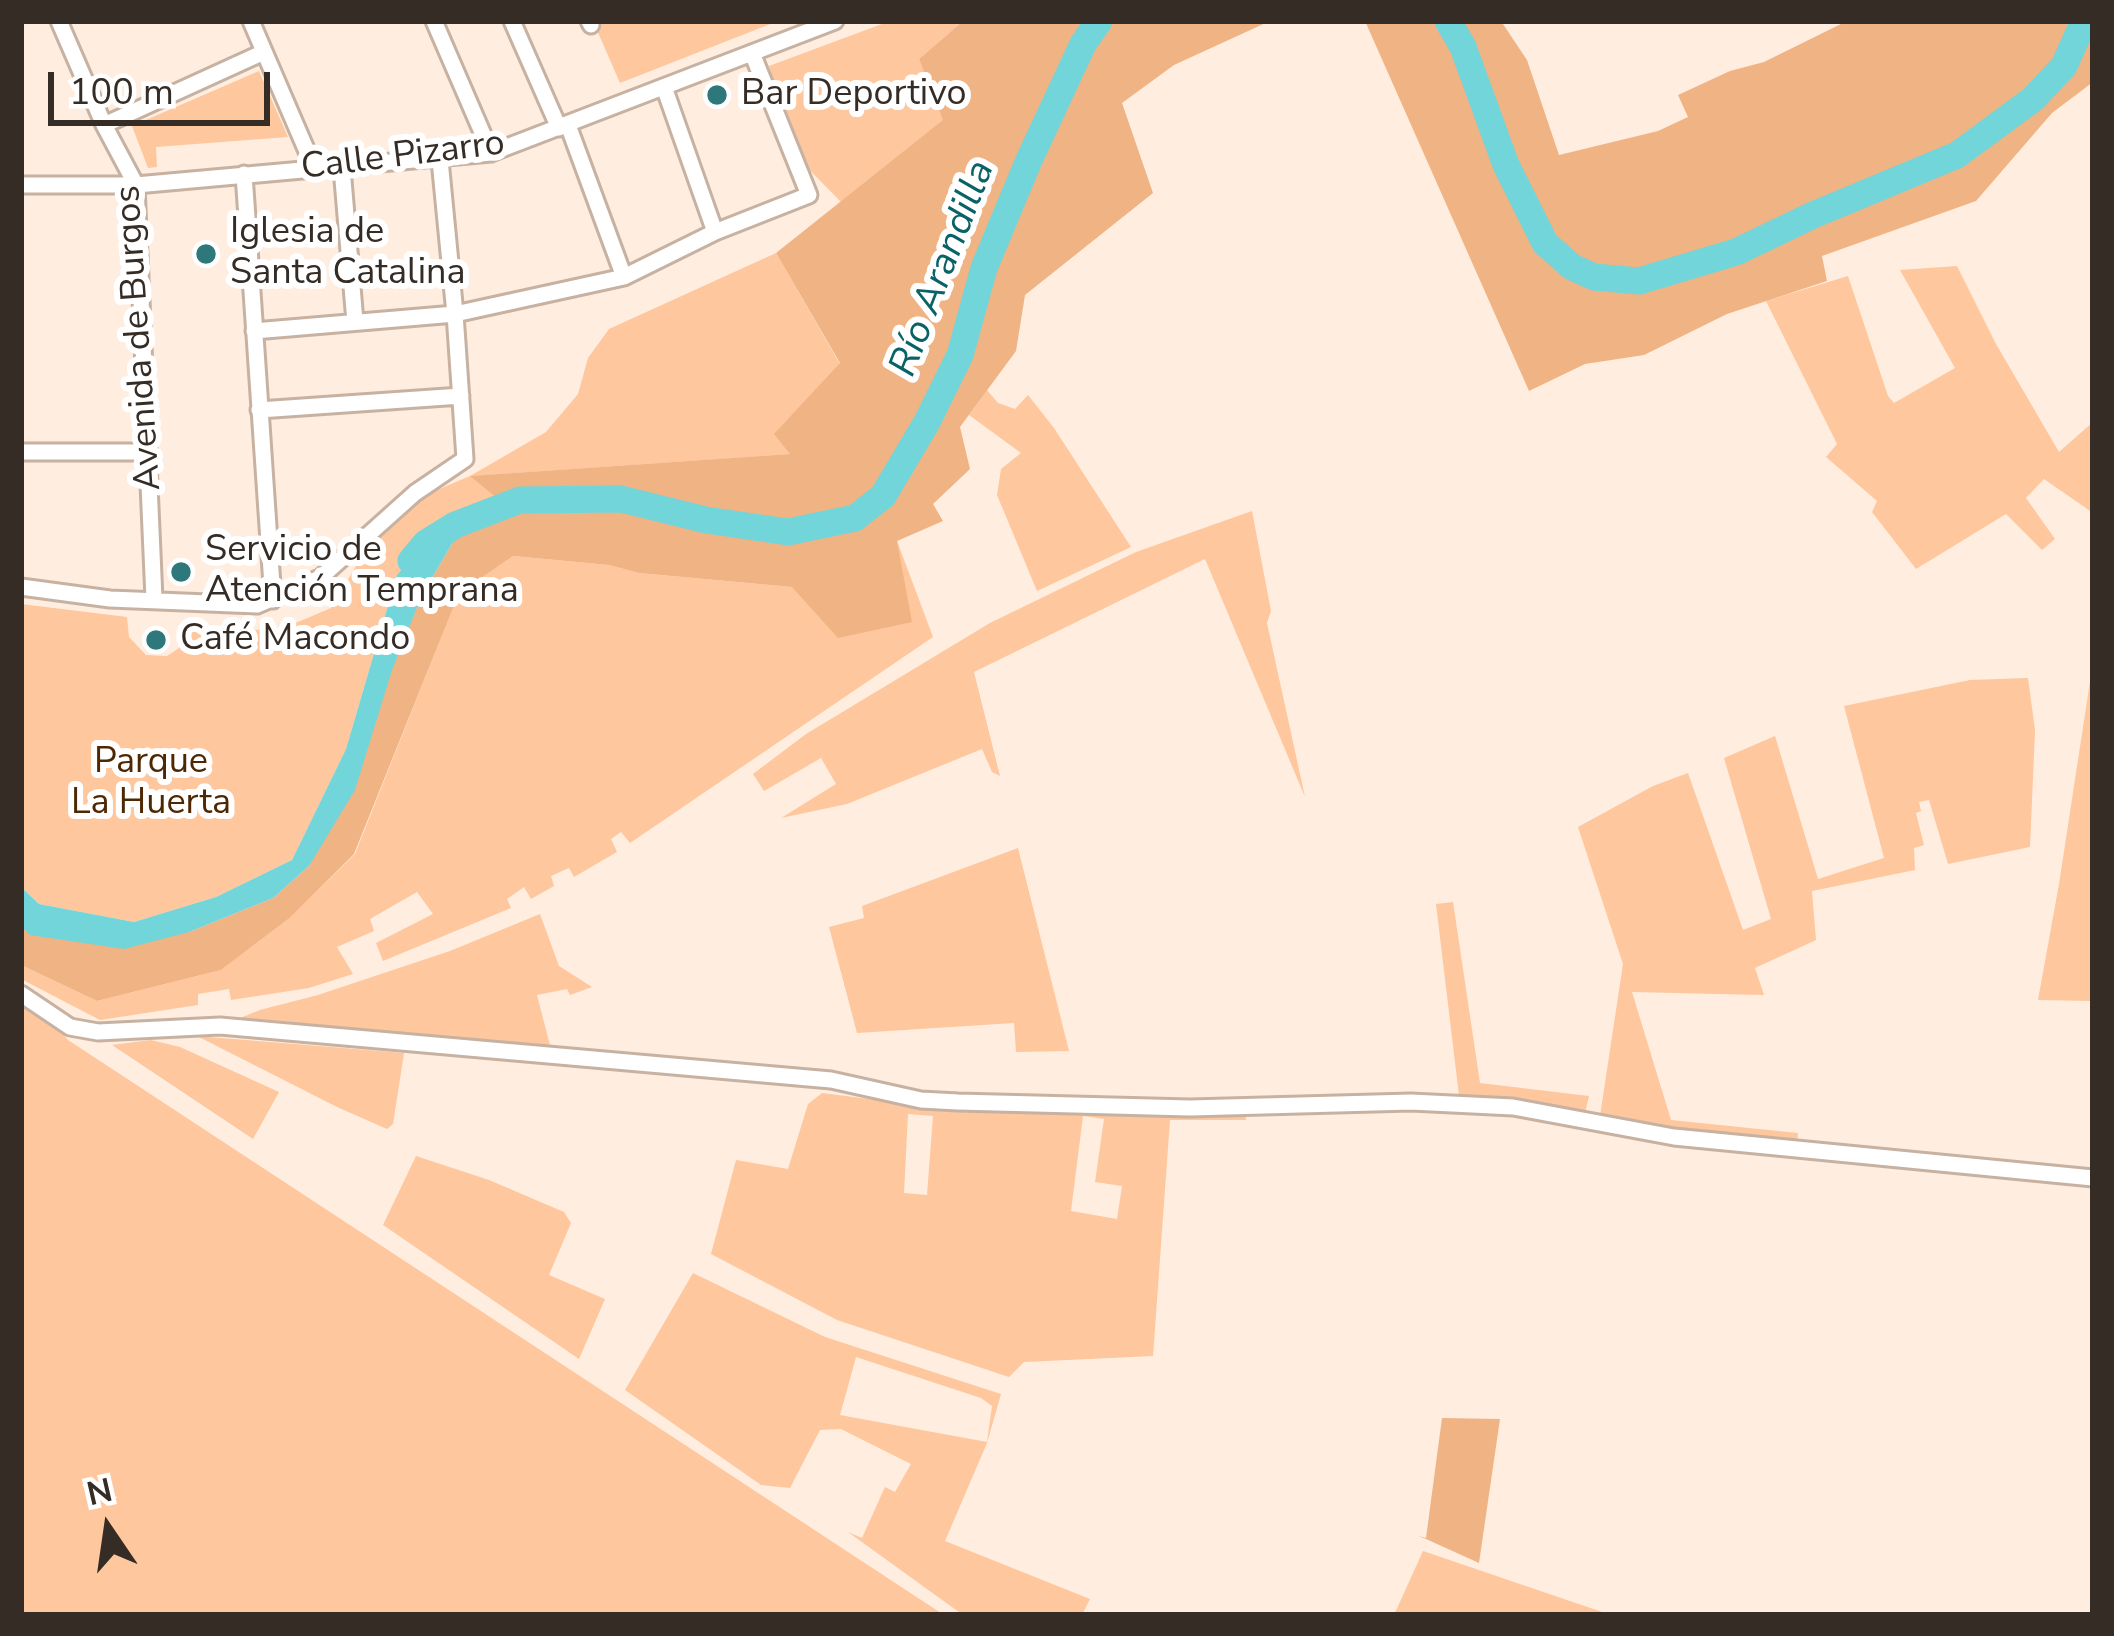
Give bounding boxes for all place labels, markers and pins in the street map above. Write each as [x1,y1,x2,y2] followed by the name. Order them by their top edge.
[741,73,967,117] place label: Bar Deportivo
[704,82,730,108] marker: Bar Deportivo
[230,211,466,296] place label: Iglesia de Santa Catalina
[193,241,219,267] marker: Iglesia de Santa Catalina
[205,529,519,614] place label: Servicio de Atención Temprana
[168,559,194,585] marker: Servicio de Atención Temprana
[180,618,410,662] place label: Café Macondo
[143,627,169,653] marker: Café Macondo

